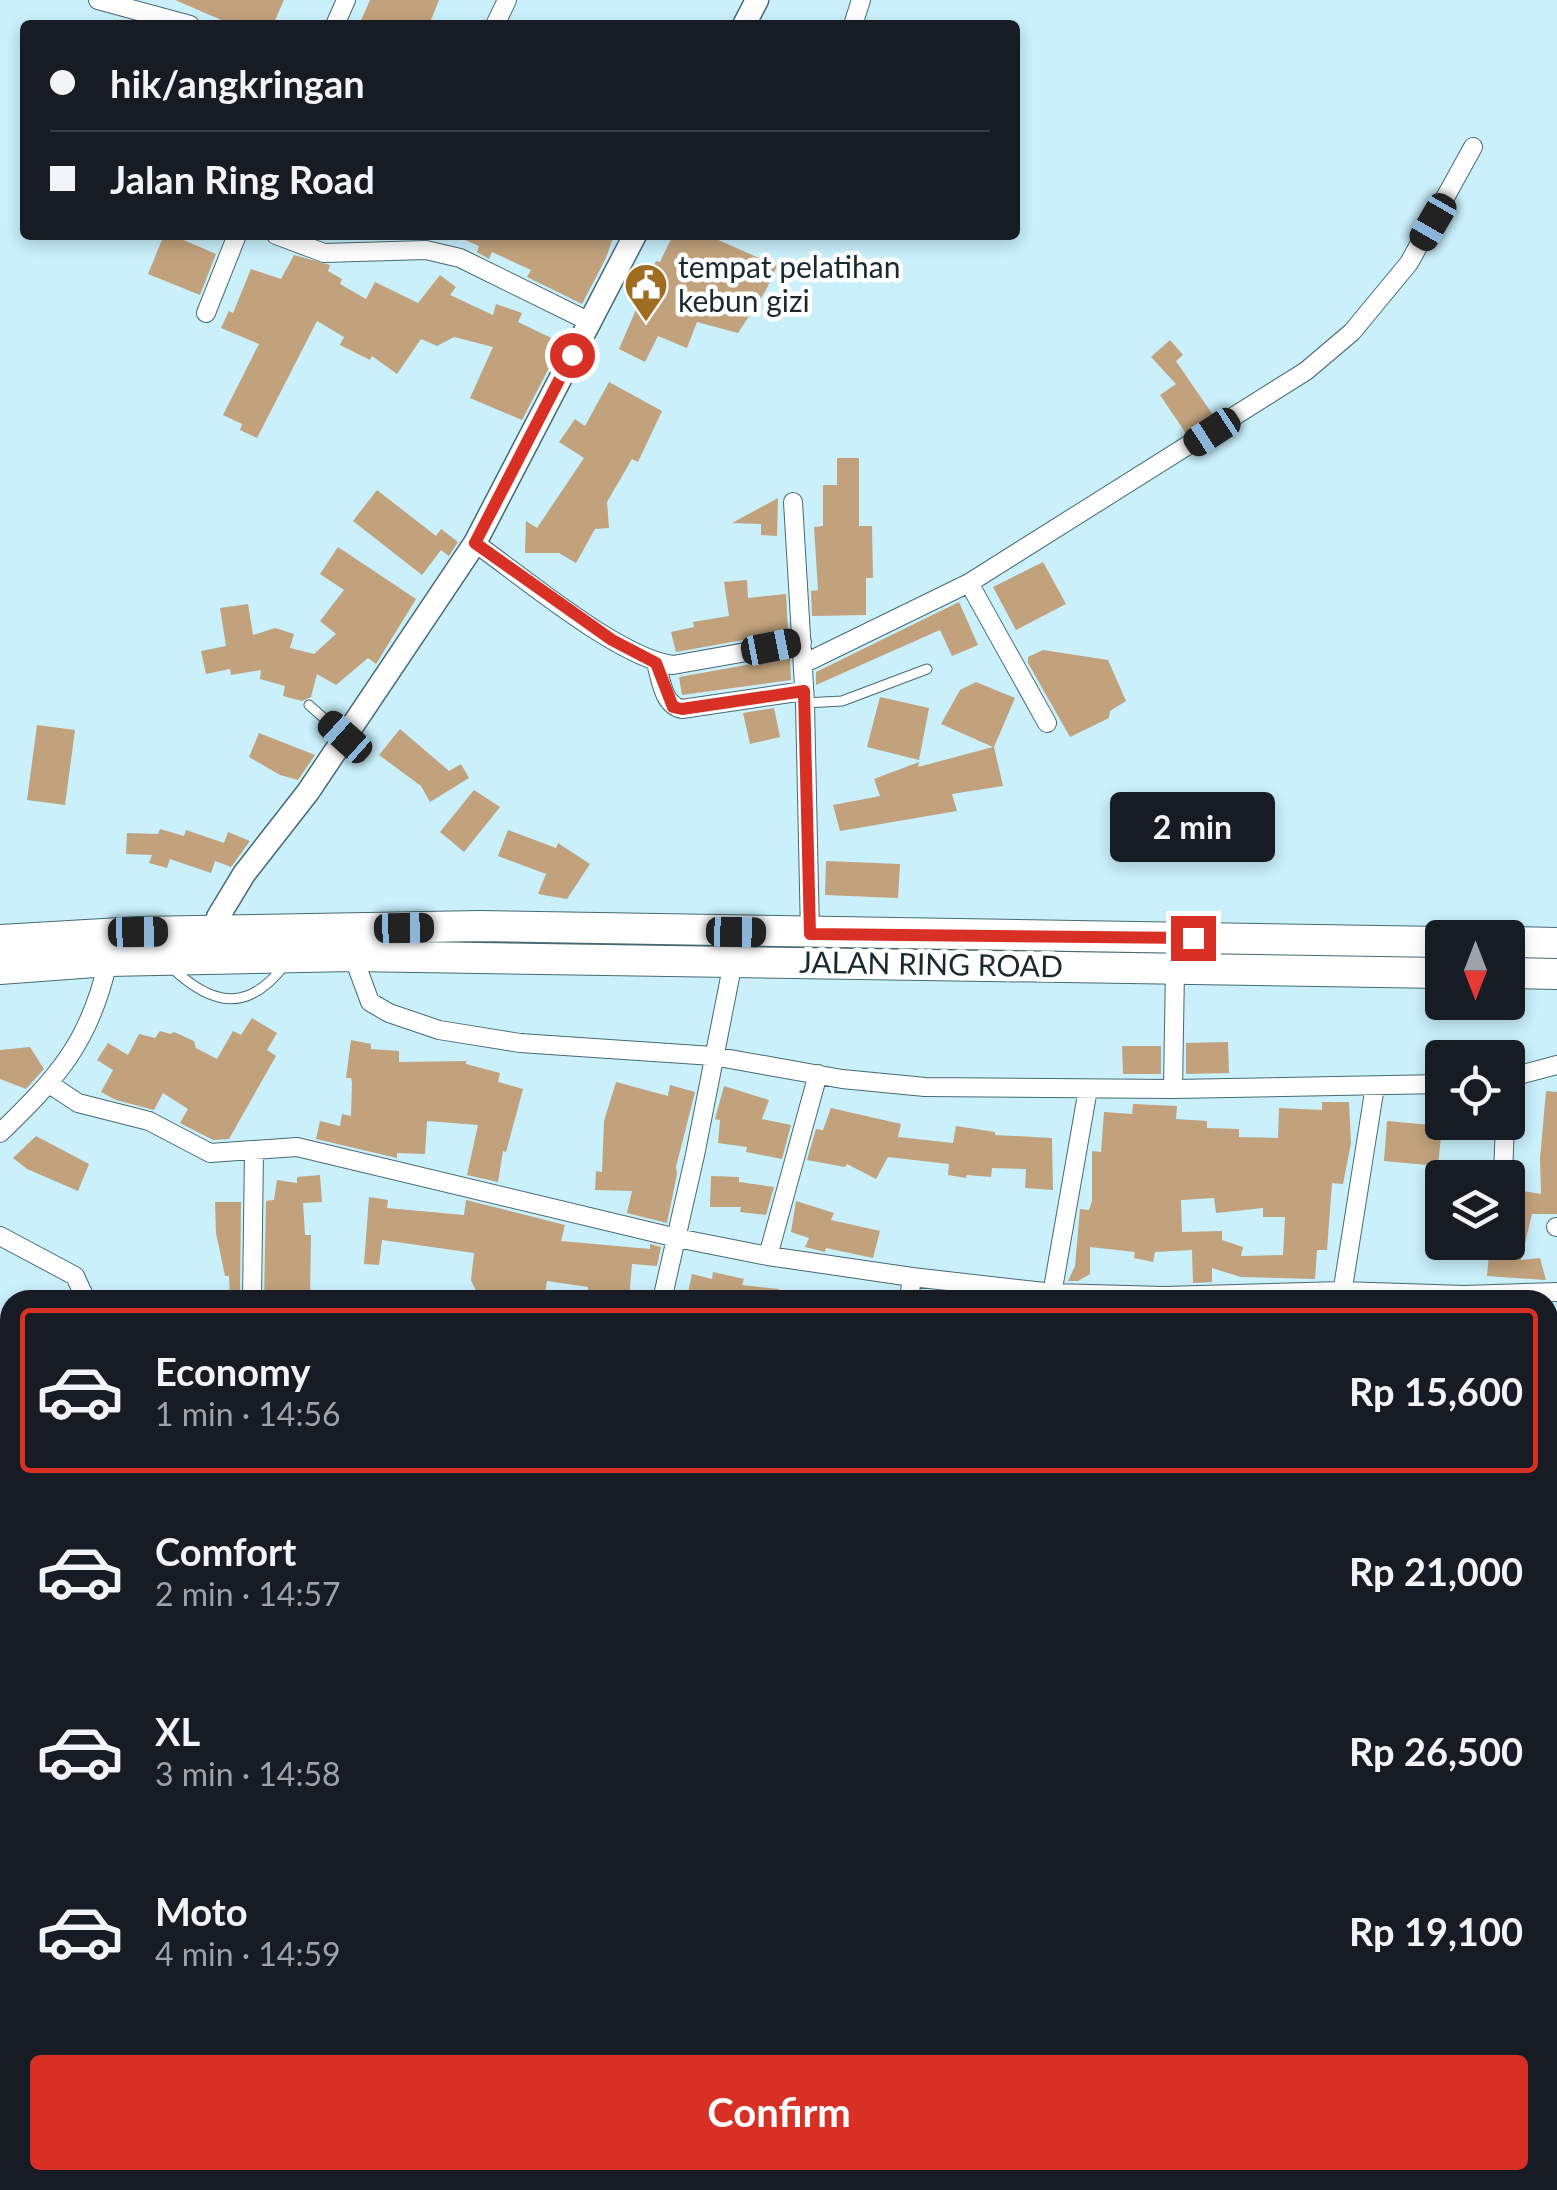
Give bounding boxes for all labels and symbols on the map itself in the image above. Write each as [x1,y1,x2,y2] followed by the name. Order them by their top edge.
[1405,189,1461,255] car
[678,248,900,318] place label: tempat pelatihan kebun gizi
[623,262,669,323] public building icon: tempat pelatihan kebun gizi
[550,333,595,378] route start
[1179,403,1245,461] car
[739,627,803,667] car
[313,706,377,768] car
[1110,793,1276,863] callout: 2 min
[374,912,434,944] car
[108,916,168,948] car
[706,916,766,948] car
[1171,916,1216,961] route end
[1425,920,1525,1020] north arrow
[799,943,1063,983] street label: JALAN RING ROAD

